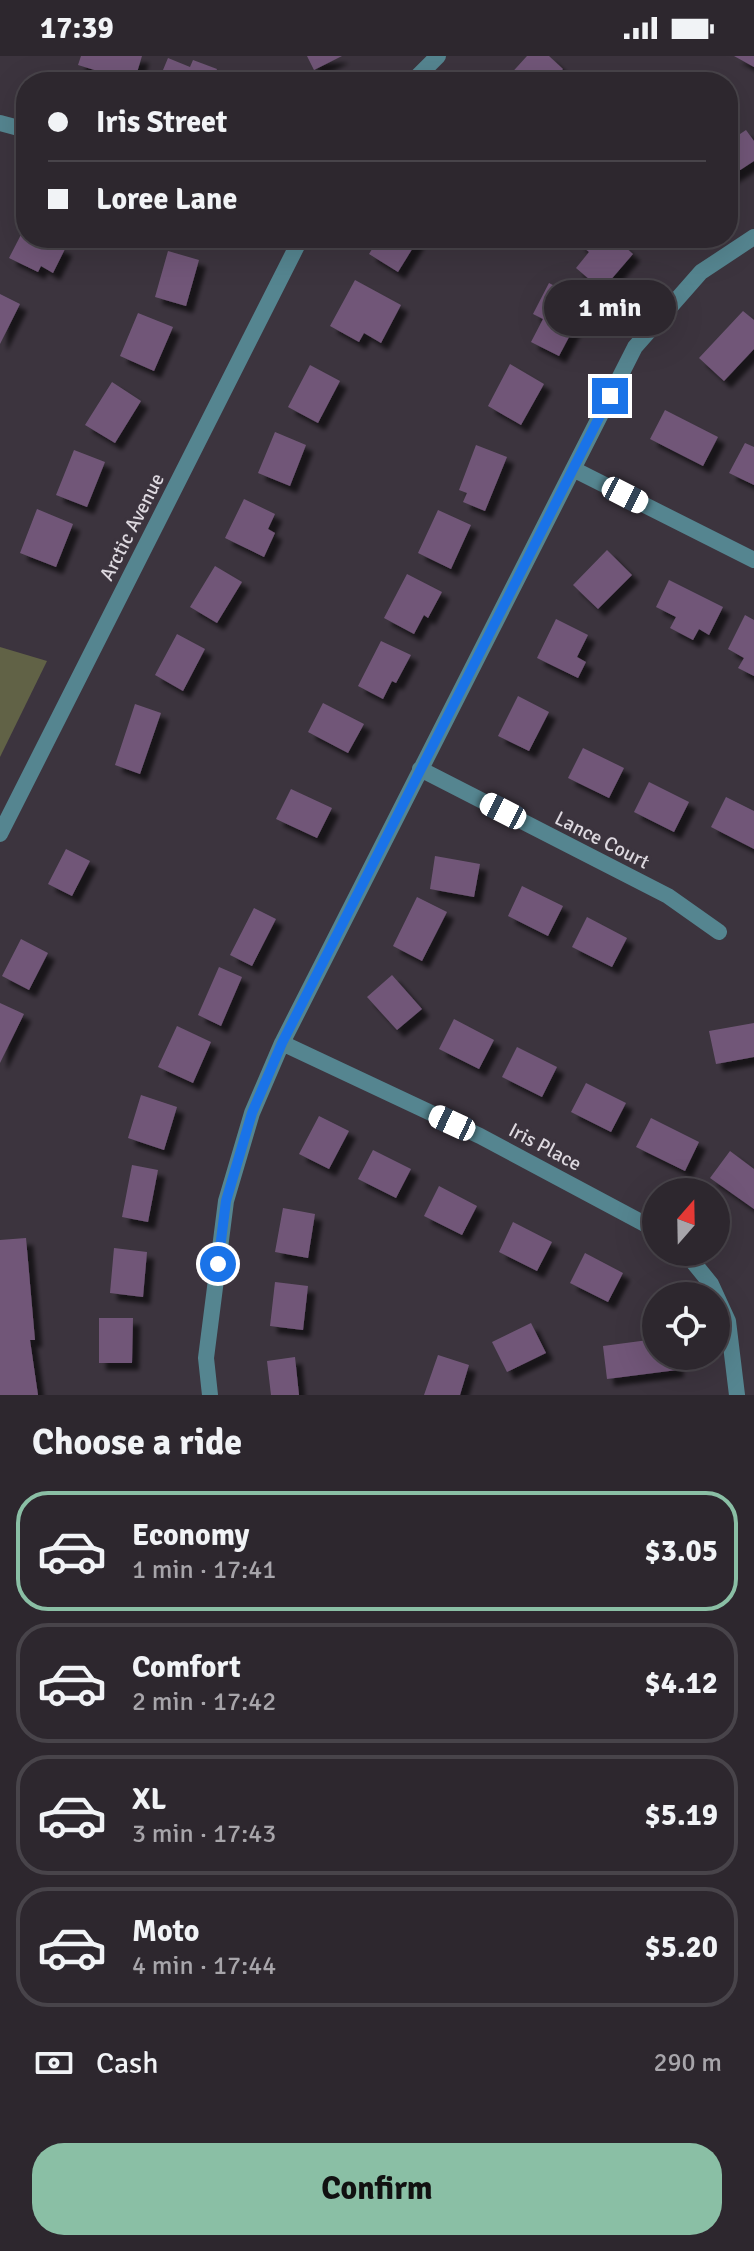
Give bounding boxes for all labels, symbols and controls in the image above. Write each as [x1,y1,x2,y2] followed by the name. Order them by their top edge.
[40,10,114,47] text: 17:39
[96,104,227,141] text: Iris Street
[96,181,237,218] text: Loree Lane
[544,280,676,336] callout: 1 min
[579,292,641,324] text: 1 min
[592,378,628,414] route end
[94,469,170,585] street label: Arctic Avenue
[598,473,652,517] car
[476,789,530,833] car
[550,805,654,875] street label: Lance Court
[425,1102,479,1144] car
[504,1117,586,1177] street label: Iris Place
[642,1178,730,1266] north arrow
[642,1178,730,1370] map controls
[200,1246,236,1282] route start
[642,1282,730,1370] button: locate
[32,1420,242,1465] text: Choose a ride
[36,1515,108,1587] icon: car
[132,1517,249,1554] text: Economy
[645,1533,718,1570] text: $3.05
[132,1554,276,1586] text: 1 min · 17:41
[36,1647,108,1719] icon: car
[132,1649,241,1686] text: Comfort
[645,1665,718,1702] text: $4.12
[132,1686,276,1718] text: 2 min · 17:42
[36,1779,108,1851] icon: car
[132,1781,166,1818] text: XL
[645,1797,718,1834] text: $5.19
[132,1818,276,1850] text: 3 min · 17:43
[36,1911,108,1983] icon: car
[132,1913,199,1950] text: Moto
[645,1929,718,1966] text: $5.20
[132,1950,276,1982] text: 4 min · 17:44
[32,2041,76,2085] icon: cash
[96,2045,159,2082] text: Cash
[653,2047,722,2079] text: 290 m
[32,2143,722,2235] button: Confirm

